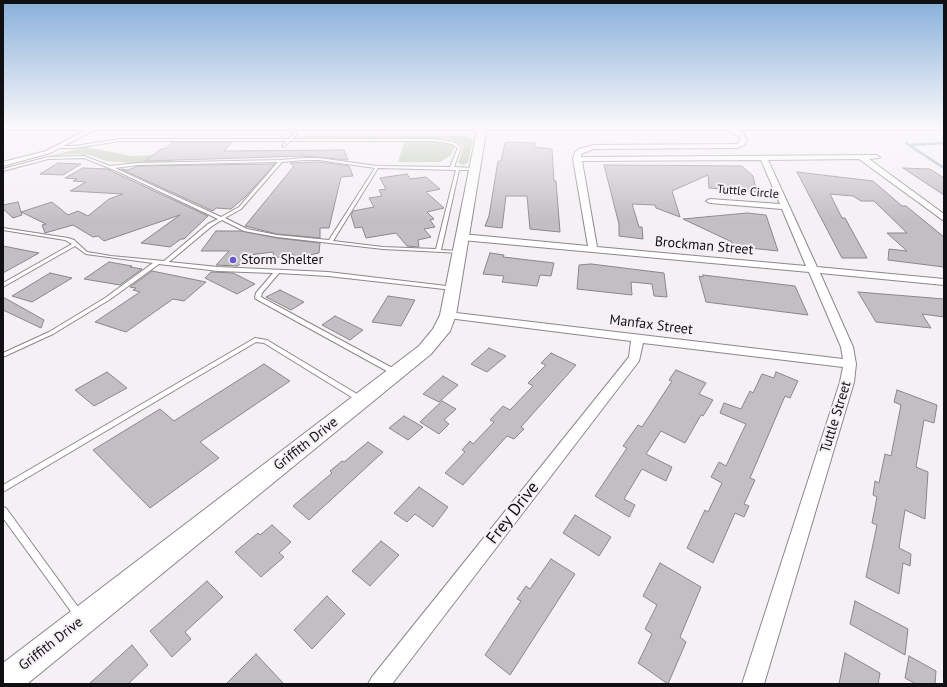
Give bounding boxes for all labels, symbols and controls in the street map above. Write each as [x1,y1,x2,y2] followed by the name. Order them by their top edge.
[717,182,779,202] street label: Tuttle Circle
[654,233,754,259] street label: Brockman Street
[241,252,323,268] place label: Storm Shelter
[228,255,238,265] marker: Storm Shelter
[608,312,694,338] street label: Manfax Street
[817,379,855,455] street label: Tuttle Street
[271,414,341,474] street label: Griffith Drive
[482,478,544,548] street label: Frey Drive
[16,614,86,674] street label: Griffith Drive

